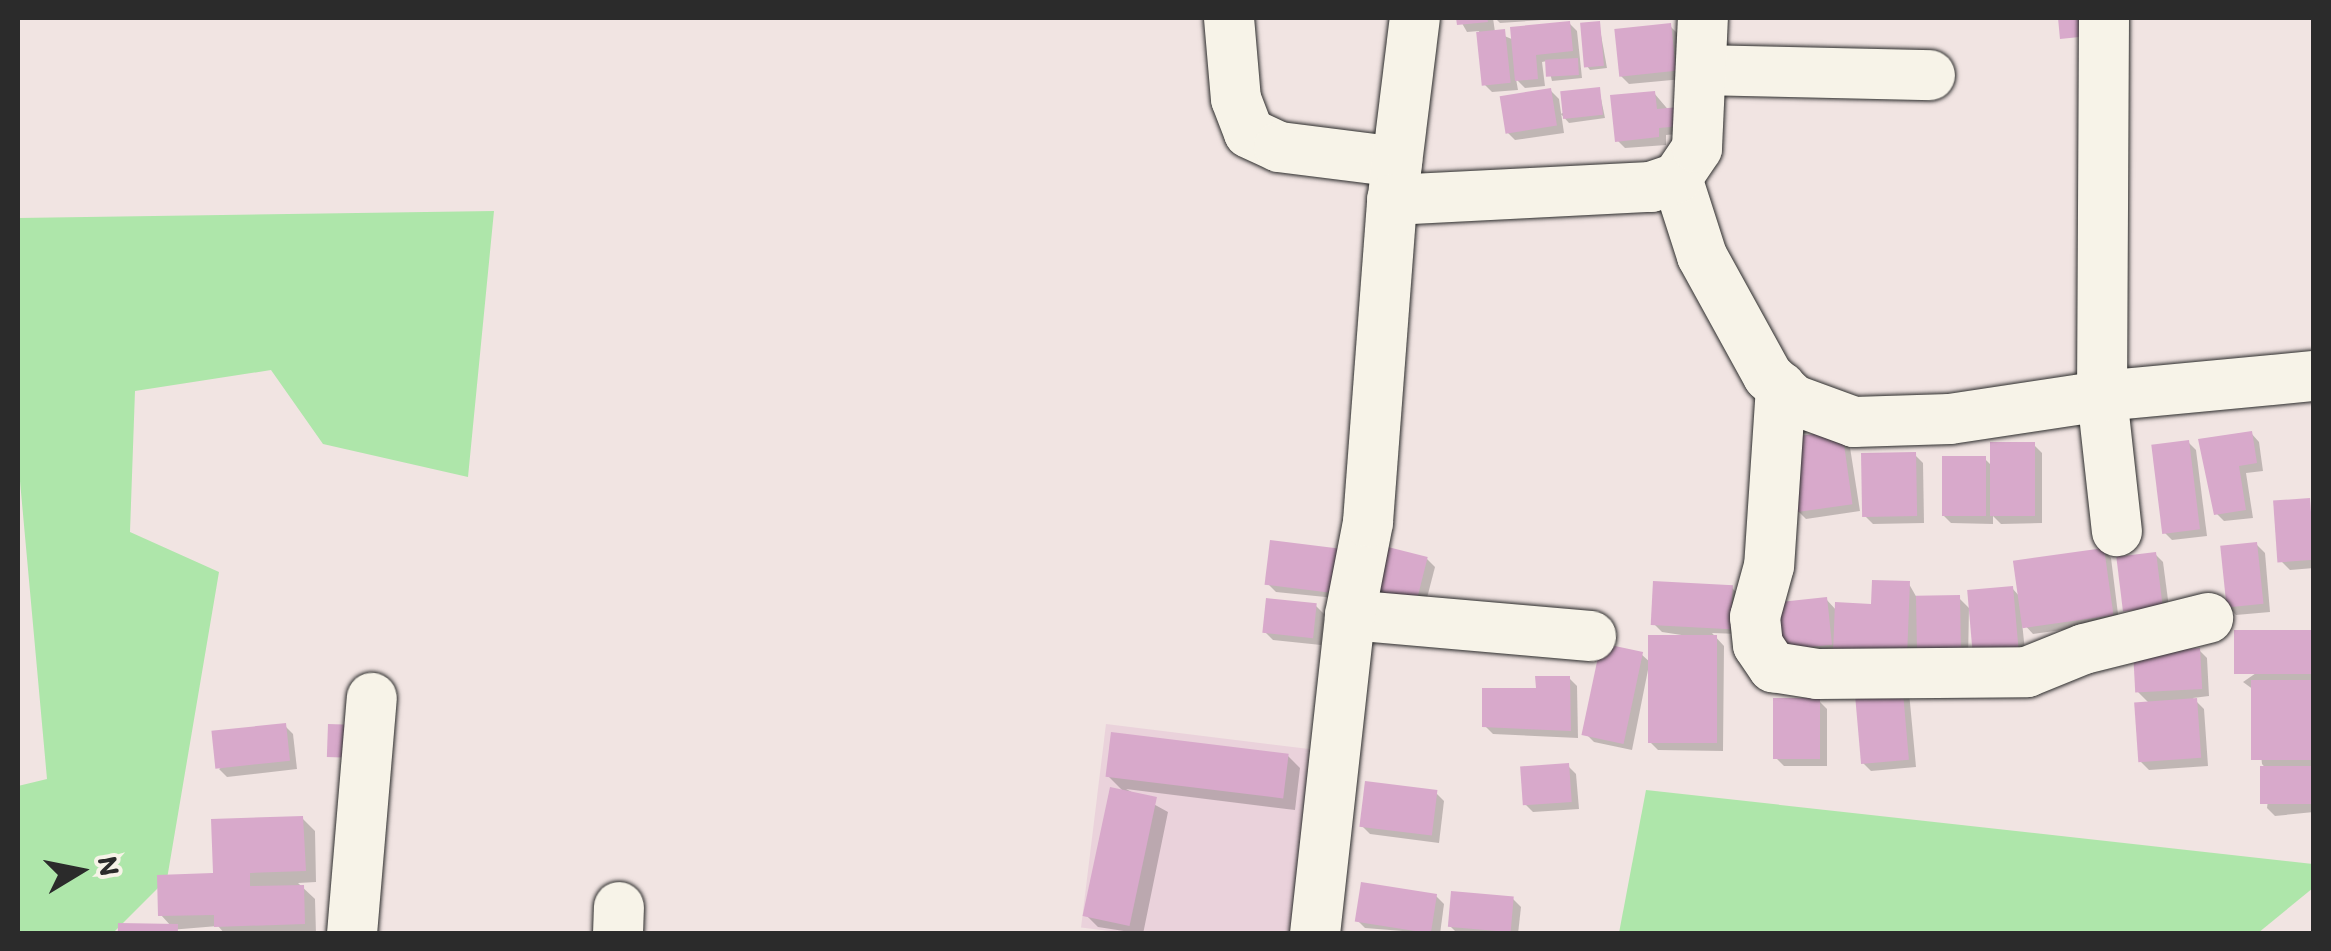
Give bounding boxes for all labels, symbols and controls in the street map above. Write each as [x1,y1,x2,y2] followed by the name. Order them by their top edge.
[30,821,130,921] north arrow
[91,854,128,878] text: N

